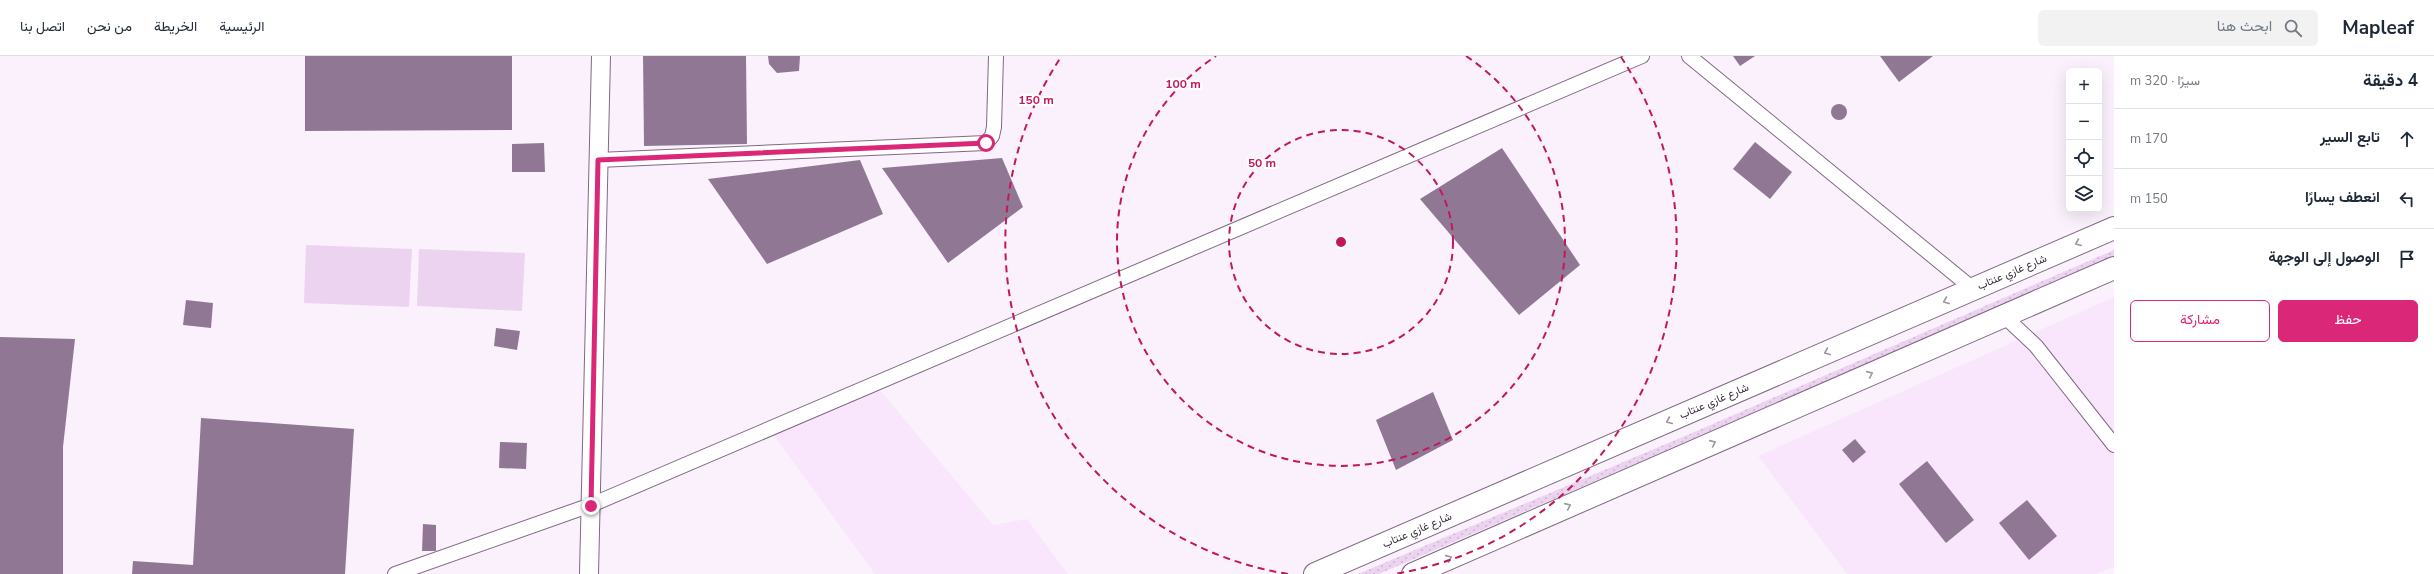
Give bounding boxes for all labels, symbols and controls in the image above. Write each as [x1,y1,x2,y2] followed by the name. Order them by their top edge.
[2038,10,2318,46] search box
[2342,15,2414,41] text: Mapleaf
[2217,16,2272,36] text: ابحث هنا
[20,17,65,36] text: اتصل بنا
[87,17,132,36] text: من نحن
[154,17,197,36] text: الخريطة
[219,17,264,36] text: الرئيسية
[2282,17,2304,39] icon: search
[2066,68,2102,212] map controls
[2066,68,2102,104] button: +
[2363,69,2418,92] text: 4 دقيقة
[2130,72,2200,90] text: سيرًا · 320 m
[1165,76,1201,92] text: 100 m
[1018,92,1054,108] text: 150 m
[2066,104,2102,140] button: −
[2320,127,2380,147] text: تابع السير
[2396,128,2418,150] icon: ahead
[2130,130,2168,148] text: 170 m
[977,134,995,152] route start
[2066,140,2102,176] button: locate
[1248,155,1276,171] text: 50 m
[2066,176,2102,212] button: layers
[2305,187,2380,207] text: انعطف يسارًا
[2396,188,2418,210] icon: left
[2130,190,2168,208] text: 150 m
[1334,235,1348,249] centre of rings
[2075,239,2082,247] one-way arrow
[2268,247,2380,267] text: الوصول إلى الوجهة
[2396,248,2418,270] icon: arrive
[1975,250,2050,295] street label: شارع غازي عنتاب
[1943,296,1950,304] one-way arrow
[2130,300,2270,342] button: مشاركة
[2278,300,2418,342] button: حفظ
[1823,348,1830,356] one-way arrow
[1866,371,1874,379] one-way arrow
[1677,379,1752,424] street label: شارع غازي عنتاب
[1666,416,1673,424] one-way arrow
[1708,440,1716,448] one-way arrow
[582,497,600,515] route end
[1564,503,1571,511] one-way arrow
[1380,508,1455,553] street label: شارع غازي عنتاب
[1445,555,1452,563] one-way arrow

